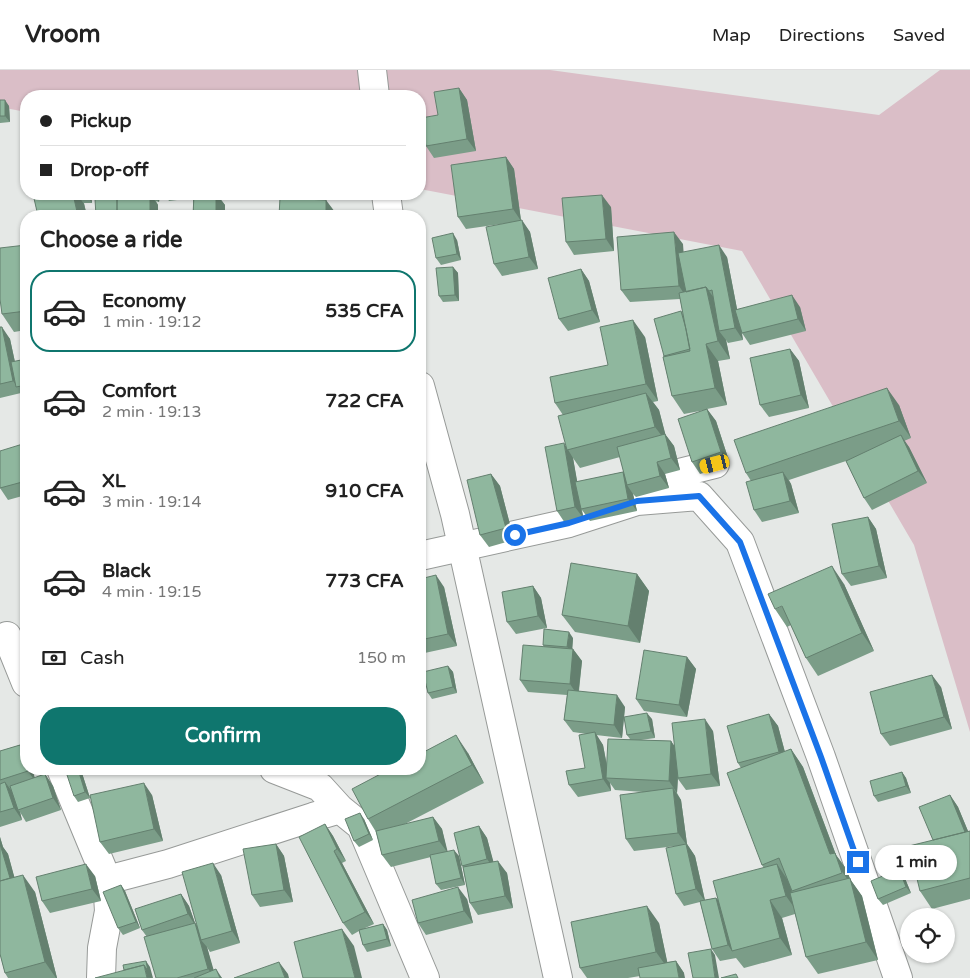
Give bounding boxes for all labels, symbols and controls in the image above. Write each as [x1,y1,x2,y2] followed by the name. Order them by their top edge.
[25,20,101,49] text: Vroom
[712,24,751,46] text: Map
[779,24,865,46] text: Directions
[893,24,945,46] text: Saved
[70,110,131,132] text: Pickup
[70,159,149,181] text: Drop-off
[40,227,183,253] text: Choose a ride
[42,289,87,334] icon: car
[102,290,186,312] text: Economy
[325,300,404,322] text: 535 CFA
[102,312,201,332] text: 1 min · 19:12
[42,379,87,424] icon: car
[102,380,176,402] text: Comfort
[325,390,404,412] text: 722 CFA
[102,402,201,422] text: 2 min · 19:13
[698,453,731,475] car
[42,469,87,514] icon: car
[102,470,126,492] text: XL
[325,480,404,502] text: 910 CFA
[102,492,201,512] text: 3 min · 19:14
[504,524,526,546] route start
[42,559,87,604] icon: car
[102,560,151,582] text: Black
[325,570,404,592] text: 773 CFA
[102,582,201,602] text: 4 min · 19:15
[40,644,68,672] icon: cash
[80,647,125,669] text: Cash
[357,648,406,668] text: 150 m
[40,707,406,765] button: Confirm
[876,844,958,880] callout: 1 min
[847,851,869,873] route end
[895,852,937,872] text: 1 min
[900,908,955,963] map controls
[900,908,955,963] button: locate

